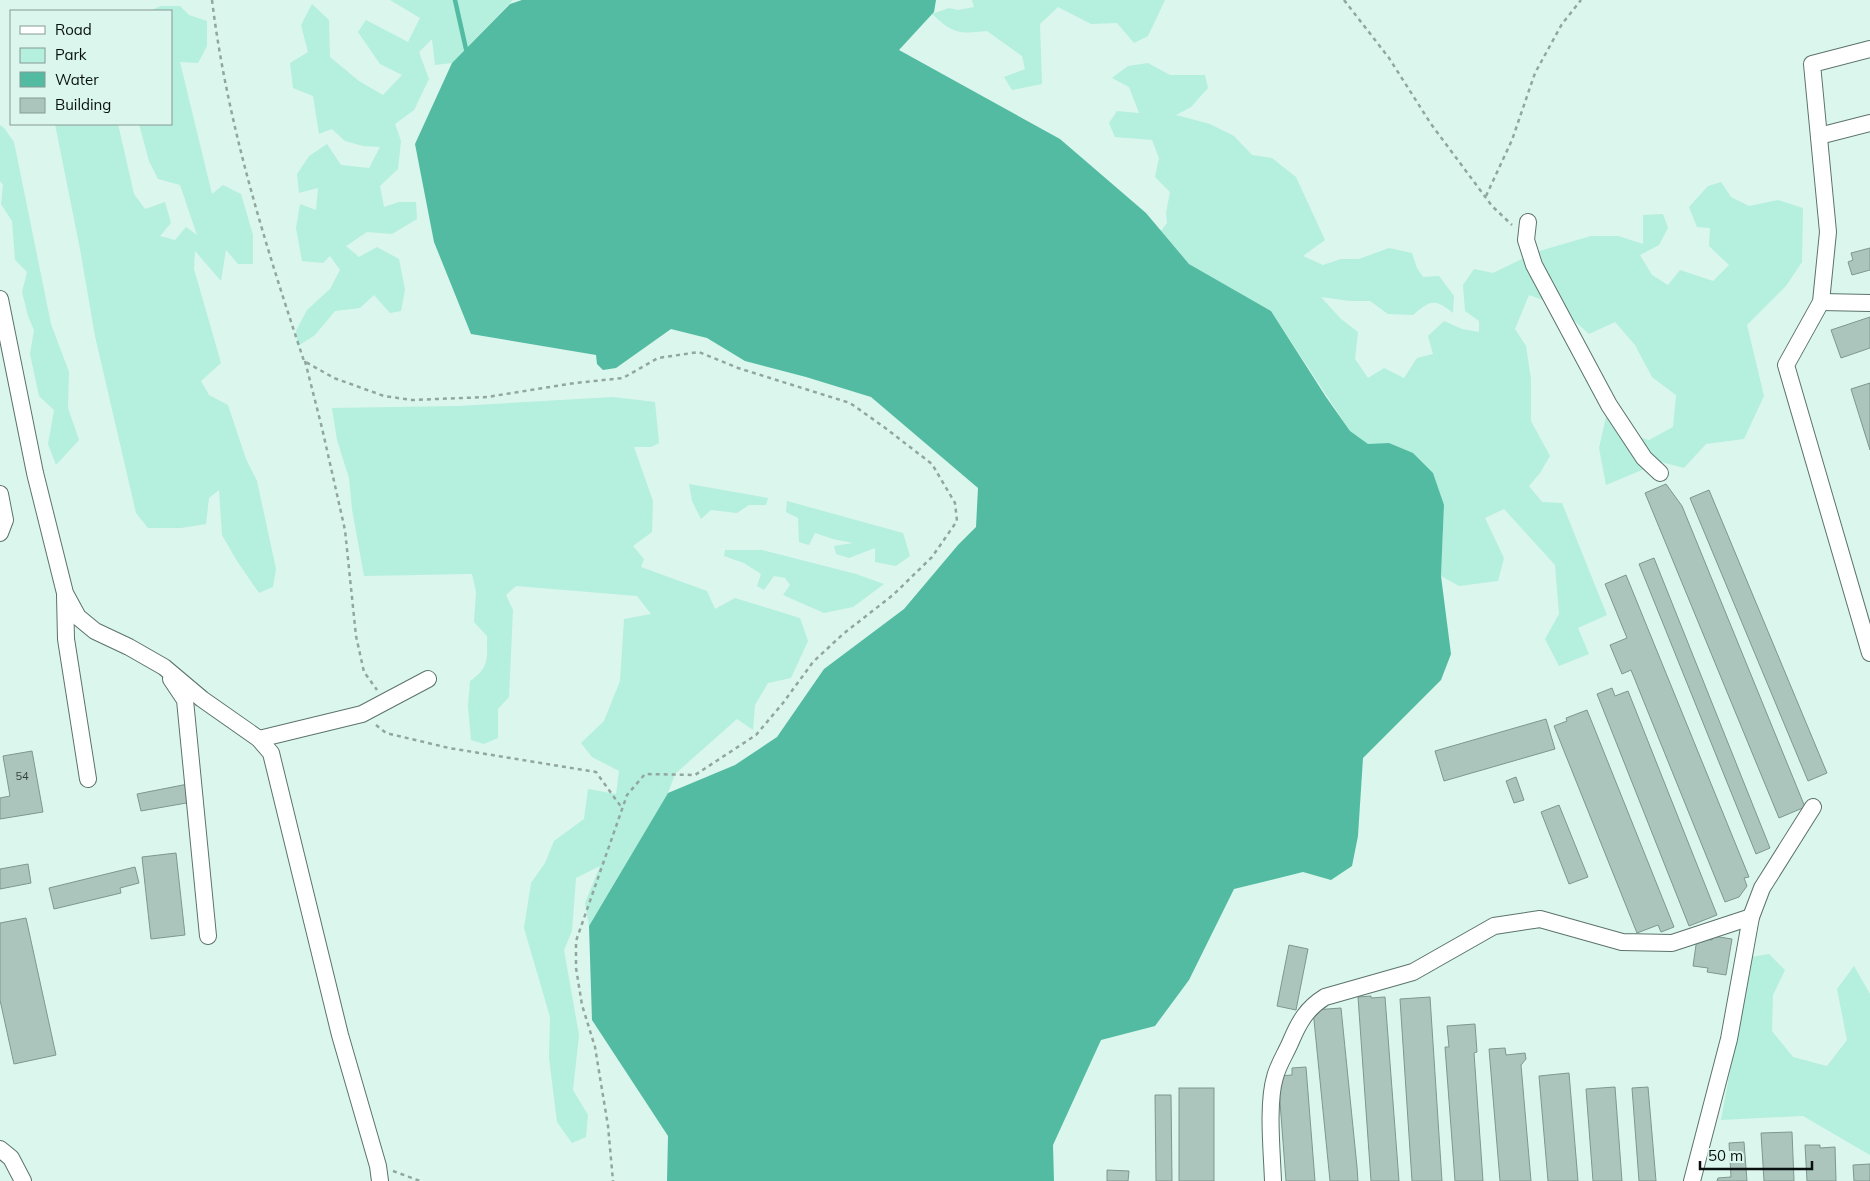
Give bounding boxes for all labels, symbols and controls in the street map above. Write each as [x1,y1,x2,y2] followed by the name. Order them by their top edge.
[10,10,172,125] legend
[55,20,92,39] text: Road
[55,45,87,64] text: Park
[55,70,99,89] text: Water
[55,95,111,114] text: Building
[15,769,29,783] house number: 54
[1700,1138,1812,1170] scale bar
[1708,1146,1743,1165] text: 50 m

